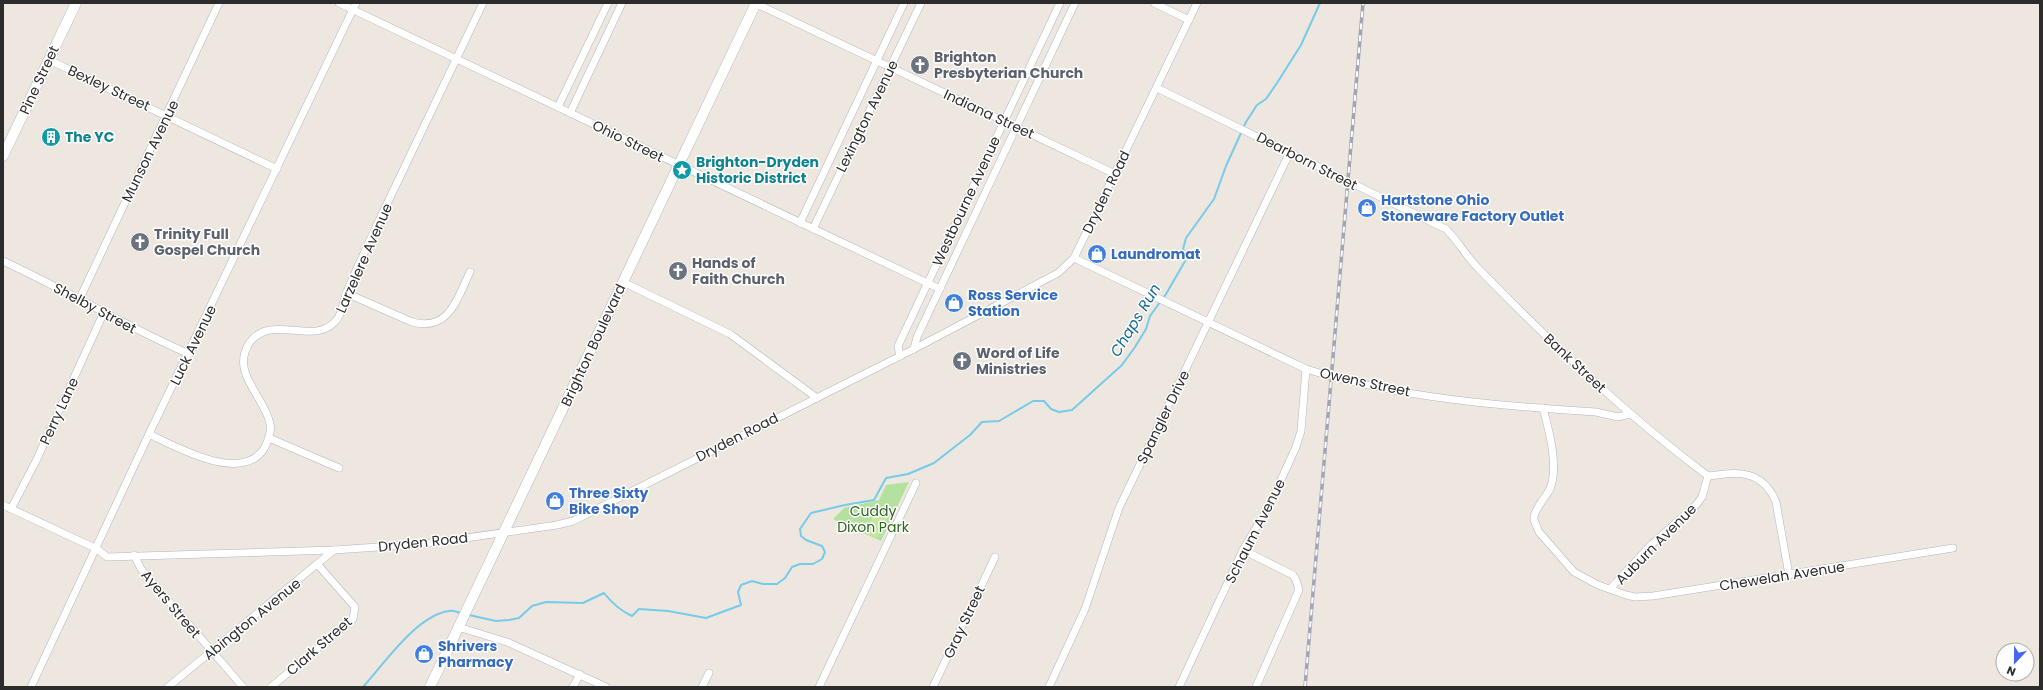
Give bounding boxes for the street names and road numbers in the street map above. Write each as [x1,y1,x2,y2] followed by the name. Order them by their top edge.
[14,42,64,118] street label: Pine Street
[831,56,903,175] street label: Lexington Avenue
[65,60,153,116] street label: Bexley Street
[940,84,1038,144] street label: Indiana Street
[117,96,184,205] street label: Munson Avenue
[589,115,667,167] street label: Ohio Street
[1253,127,1361,195] street label: Dearborn Street
[927,132,1005,269] street label: Westbourne Avenue
[1077,147,1135,237] street label: Dryden Road
[331,200,397,316] street label: Larzelere Avenue
[50,278,140,338] street label: Shelby Street
[556,280,630,410] street label: Brighton Boulevard
[165,301,221,388] street label: Luck Avenue
[1539,329,1611,397] street label: Bank Street
[1318,363,1412,401] street label: Owens Street
[1132,367,1194,467] street label: Spangler Drive
[35,374,83,448] street label: Perry Lane
[692,408,782,466] street label: Dryden Road
[1220,475,1290,587] street label: Schaum Avenue
[1611,499,1701,589] street label: Auburn Avenue
[377,527,469,557] street label: Dryden Road
[1718,556,1846,596] street label: Chewelah Avenue
[137,566,205,642] street label: Ayers Street
[199,573,305,665] street label: Abington Avenue
[938,582,990,662] street label: Gray Street
[282,612,356,680] street label: Clark Street

